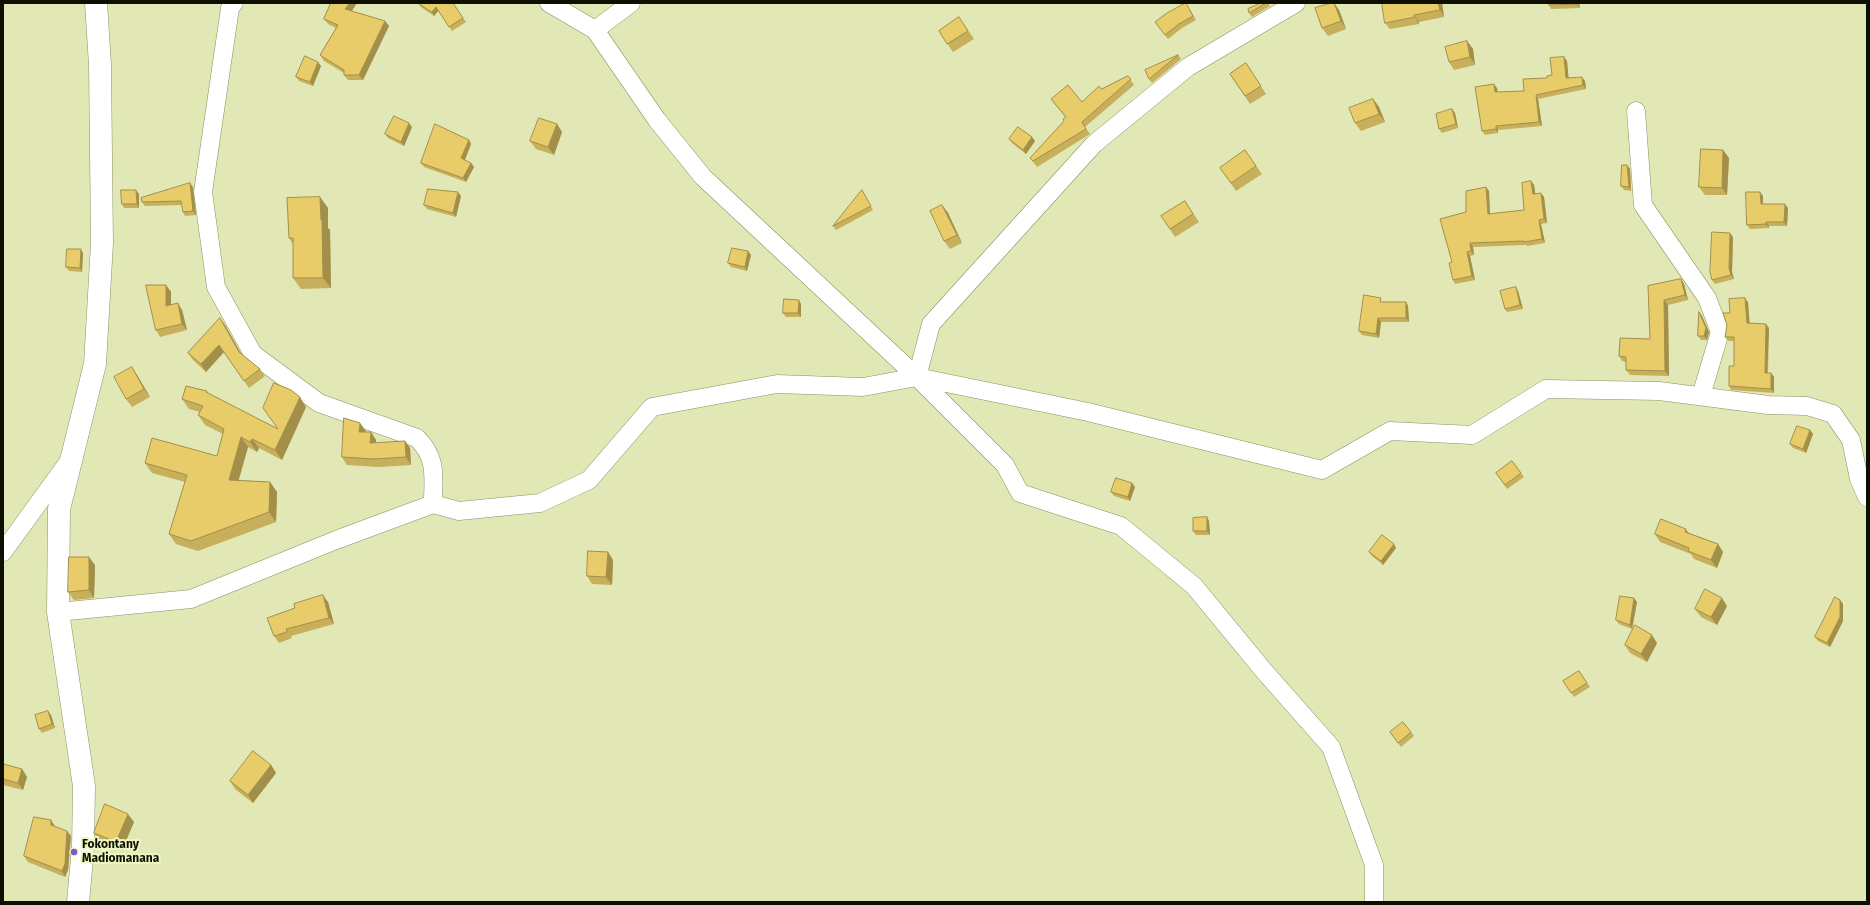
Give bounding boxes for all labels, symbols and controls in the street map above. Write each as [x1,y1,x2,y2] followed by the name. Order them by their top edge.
[82,838,159,866] place label: Fokontany Madiomanana
[69,847,79,857] marker: Fokontany Madiomanana

